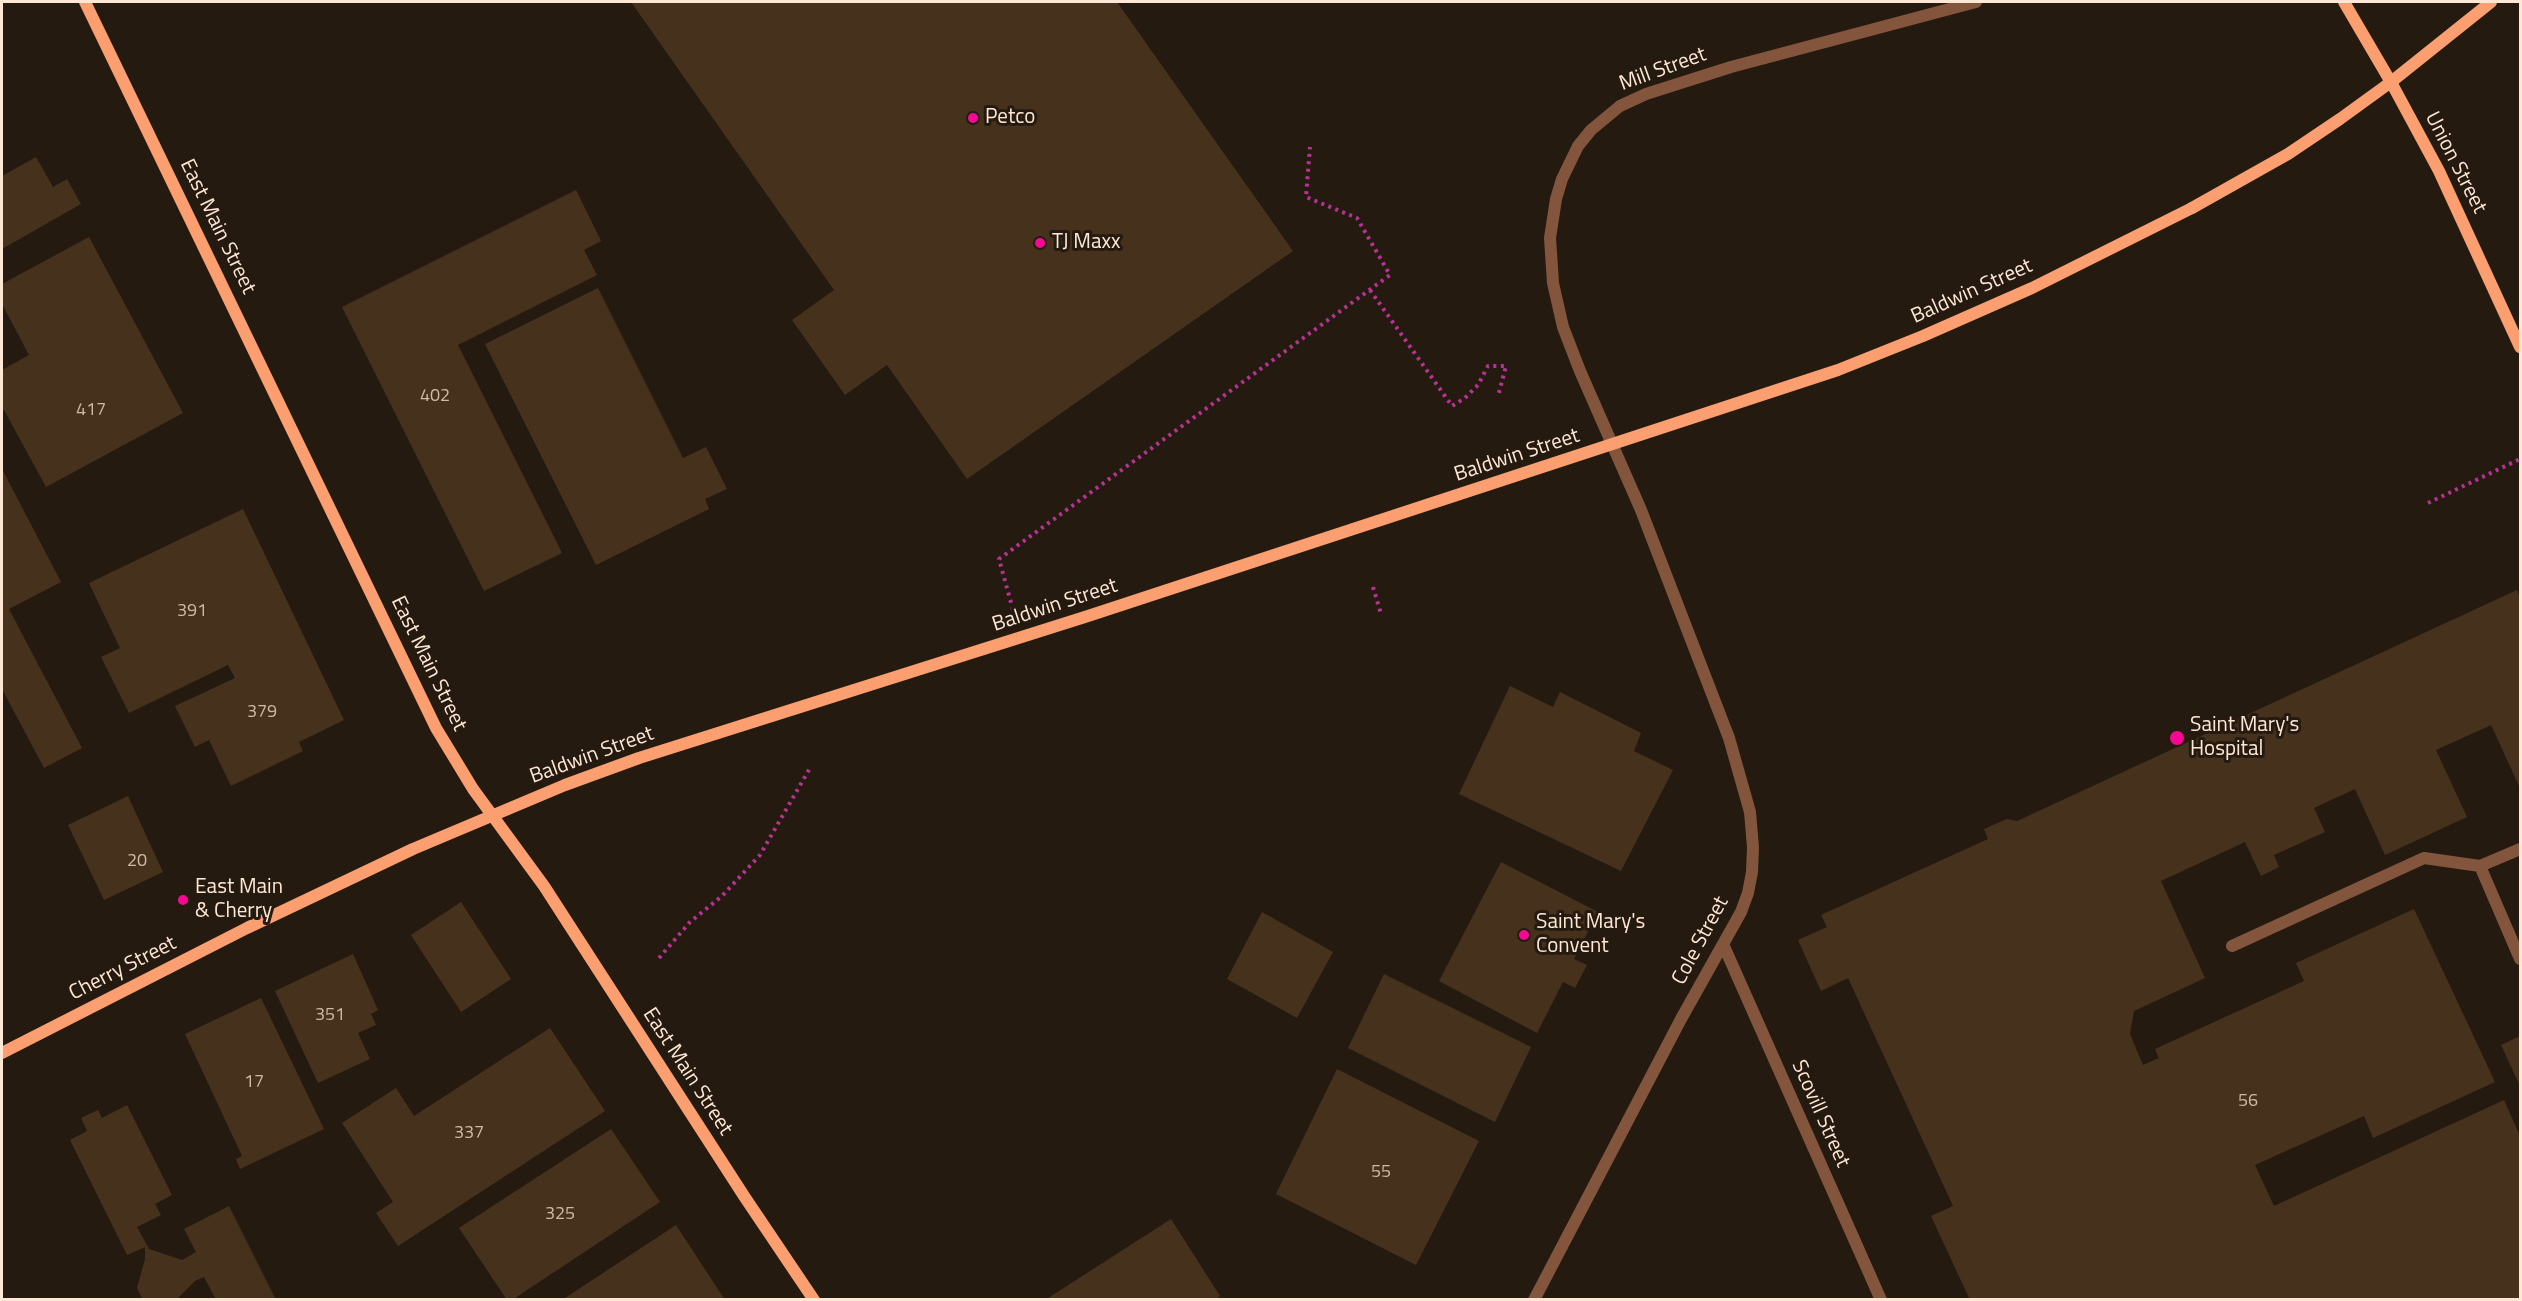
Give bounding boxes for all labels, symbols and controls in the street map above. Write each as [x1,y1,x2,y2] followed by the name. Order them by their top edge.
[1616,43,1710,97] street label: Mill Street
[985,105,1035,131] place label: Petco
[2419,108,2491,218] street label: Union Street
[966,111,980,125] marker: Petco
[174,156,260,298] street label: East Main Street
[1052,230,1120,256] place label: TJ Maxx
[1033,236,1047,250] marker: TJ Maxx
[1907,254,2037,330] street label: Baldwin Street
[420,386,450,408] house number: 402
[76,400,106,422] house number: 417
[1451,424,1583,488] street label: Baldwin Street
[989,574,1121,638] street label: Baldwin Street
[385,593,471,735] street label: East Main Street
[177,601,207,623] house number: 391
[247,702,277,724] house number: 379
[2190,713,2299,763] place label: Saint Mary's Hospital
[527,722,657,790] street label: Baldwin Street
[2168,729,2186,747] marker: Saint Mary's Hospital
[127,851,147,873] house number: 20
[195,875,283,925] place label: East Main & Cherry
[1667,892,1735,990] street label: Cole Street
[176,893,190,907] marker: East Main & Cherry
[1536,910,1645,960] place label: Saint Mary's Convent
[1517,928,1531,942] marker: Saint Mary's Convent
[65,931,181,1007] street label: Cherry Street
[636,1004,738,1140] street label: East Main Street
[315,1005,345,1027] house number: 351
[1785,1057,1855,1171] street label: Scovill Street
[244,1072,264,1094] house number: 17
[2238,1091,2258,1113] house number: 56
[454,1123,484,1145] house number: 337
[1371,1162,1391,1184] house number: 55
[545,1204,575,1226] house number: 325

